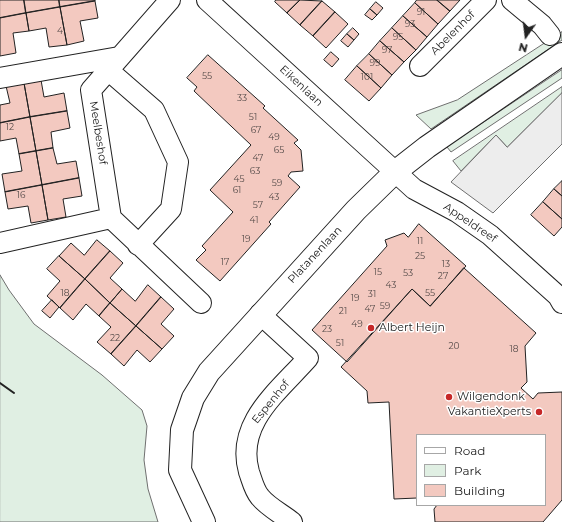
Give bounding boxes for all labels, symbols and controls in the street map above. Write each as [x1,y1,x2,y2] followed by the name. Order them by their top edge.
[417,7,425,17] house number: 91
[428,8,478,58] street label: Abelenhof
[506,16,546,56] north arrow
[405,19,415,29] house number: 93
[57,26,63,36] house number: 4
[393,32,403,42] house number: 95
[517,40,529,56] text: N
[382,45,392,55] house number: 97
[370,58,380,68] house number: 99
[277,63,325,109] street label: Eikenlaan
[202,71,212,81] house number: 55
[361,72,373,82] house number: 101
[237,93,247,103] house number: 33
[86,100,110,166] street label: Meelbeshof
[249,112,257,122] house number: 51
[6,122,14,132] house number: 12
[251,125,261,135] house number: 67
[268,132,280,142] house number: 49
[274,145,284,155] house number: 65
[253,153,263,163] house number: 47
[250,166,260,176] house number: 63
[233,174,245,184] house number: 45
[272,178,282,188] house number: 59
[233,185,241,195] house number: 61
[17,190,25,200] house number: 16
[269,192,279,202] house number: 43
[253,200,263,210] house number: 57
[441,200,499,246] street label: Appeldreef
[250,215,258,225] house number: 41
[285,224,345,286] street label: Platanenlaan
[242,234,250,244] house number: 19
[417,236,423,246] house number: 11
[415,251,425,261] house number: 25
[221,257,229,267] house number: 17
[442,259,450,269] house number: 13
[374,267,382,277] house number: 15
[403,268,413,278] house number: 53
[438,271,448,281] house number: 27
[386,280,396,290] house number: 43
[61,288,69,298] house number: 18
[425,288,435,298] house number: 55
[368,289,376,299] house number: 31
[351,293,359,303] house number: 19
[380,301,390,311] house number: 59
[365,304,375,314] house number: 47
[339,306,347,316] house number: 21
[351,319,363,329] house number: 49
[379,321,445,335] place label: Albert Heijn
[366,323,376,333] marker: Albert Heijn
[322,324,332,334] house number: 23
[110,333,120,343] house number: 22
[336,338,344,348] house number: 51
[448,341,460,351] house number: 20
[510,344,518,354] house number: 18
[249,378,293,426] street label: Espenhof
[457,390,525,404] place label: Wilgendonk
[444,392,454,402] marker: Wilgendonk
[448,405,531,419] place label: VakantieXperts
[534,407,544,417] marker: VakantieXperts
[416,434,546,506] legend
[454,443,485,458] text: Road
[454,463,481,478] text: Park
[454,483,505,498] text: Building

